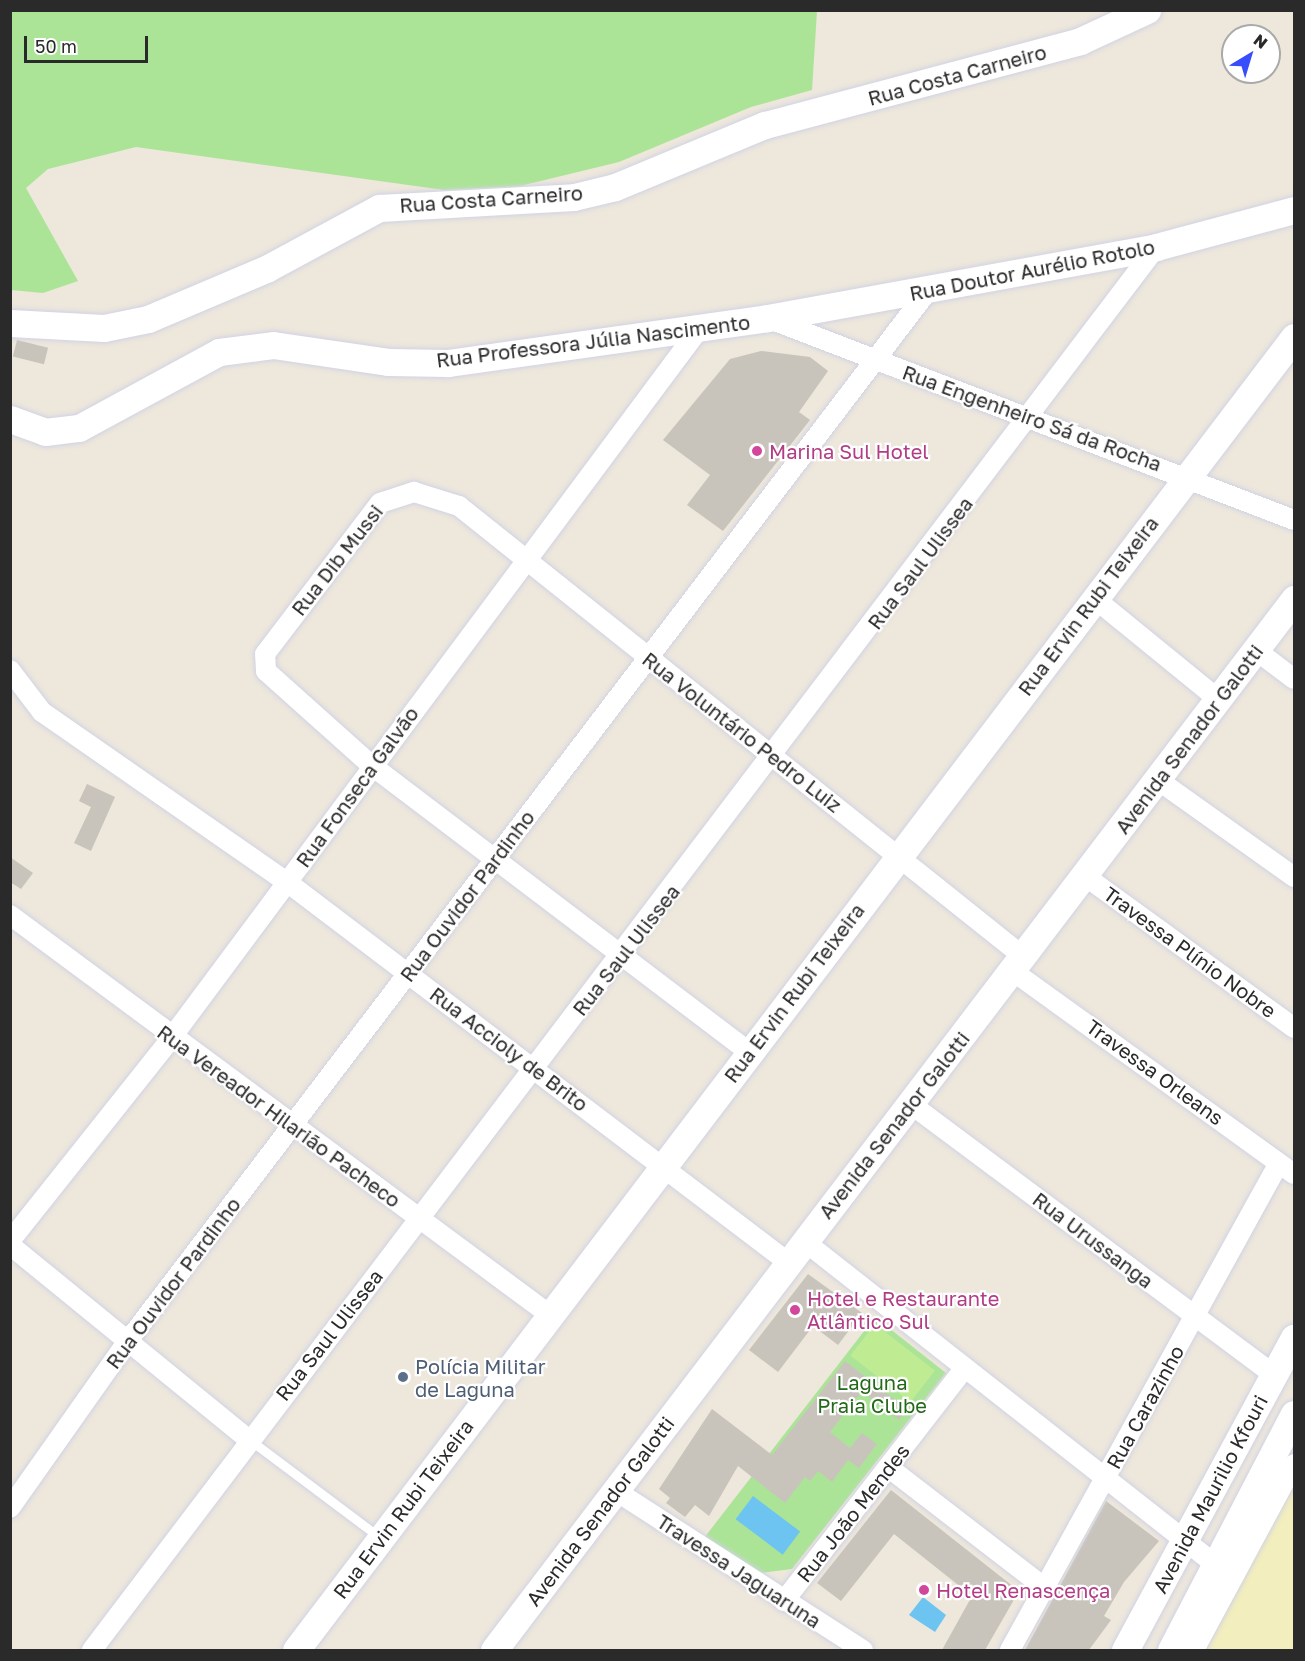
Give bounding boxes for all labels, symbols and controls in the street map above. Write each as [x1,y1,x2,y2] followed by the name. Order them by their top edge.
[27,24,152,62] scale bar
[1221,24,1281,84] north arrow
[1250,30,1272,53] text: N
[35,35,77,57] text: 50 m
[865,40,1049,110] street label: Rua Costa Carneiro
[399,181,583,217] street label: Rua Costa Carneiro
[907,234,1157,306] street label: Rua Doutor Aurélio Rotolo
[435,310,751,372] street label: Rua Professora Júlia Nascimento
[899,360,1165,476] street label: Rua Engenheiro Sá da Rocha
[769,439,929,463] place label: Marina Sul Hotel
[750,444,764,458] marker: Marina Sul Hotel
[862,492,978,634] street label: Rua Saul Ulissea
[286,500,388,620] street label: Rua Dib Mussi
[1013,512,1163,700] street label: Rua Ervin Rubi Teixeira
[1110,640,1268,838] street label: Avenida Senador Galotti
[638,647,846,817] street label: Rua Voluntário Pedro Luiz
[291,702,423,872] street label: Rua Fonseca Galvão
[395,806,539,986] street label: Rua Ouvidor Pardinho
[567,880,685,1020] street label: Rua Saul Ulissea
[1099,881,1281,1023] street label: Travessa Plínio Nobre
[719,899,869,1087] street label: Rua Ervin Rubi Teixeira
[425,982,593,1116] street label: Rua Accioly de Brito
[1082,1014,1228,1130] street label: Travessa Orleans
[153,1020,405,1212] street label: Rua Vereador Hilarião Pacheco
[814,1027,974,1223] street label: Avenida Senador Galotti
[1028,1187,1158,1293] street label: Rua Urussanga
[101,1193,245,1373] street label: Rua Ouvidor Pardinho
[270,1265,388,1405] street label: Rua Saul Ulissea
[807,1286,999,1333] place label: Hotel e Restaurante Atlântico Sul
[788,1303,802,1317] marker: Hotel e Restaurante Atlântico Sul
[1101,1341,1189,1473] street label: Rua Carazinho
[415,1354,546,1401] place label: Polícia Militar de Laguna
[396,1370,410,1384] marker: Polícia Militar de Laguna
[817,1370,927,1417] park label: Laguna Praia Clube
[1148,1391,1272,1597] street label: Avenida Maurilio Kfouri
[521,1412,679,1610] street label: Avenida Senador Galotti
[328,1415,478,1603] street label: Rua Ervin Rubi Teixeira
[792,1439,914,1587] street label: Rua João Mendes
[653,1509,825,1633] street label: Travessa Jaguaruna
[936,1578,1110,1602] place label: Hotel Renascença
[917,1583,931,1597] marker: Hotel Renascença

